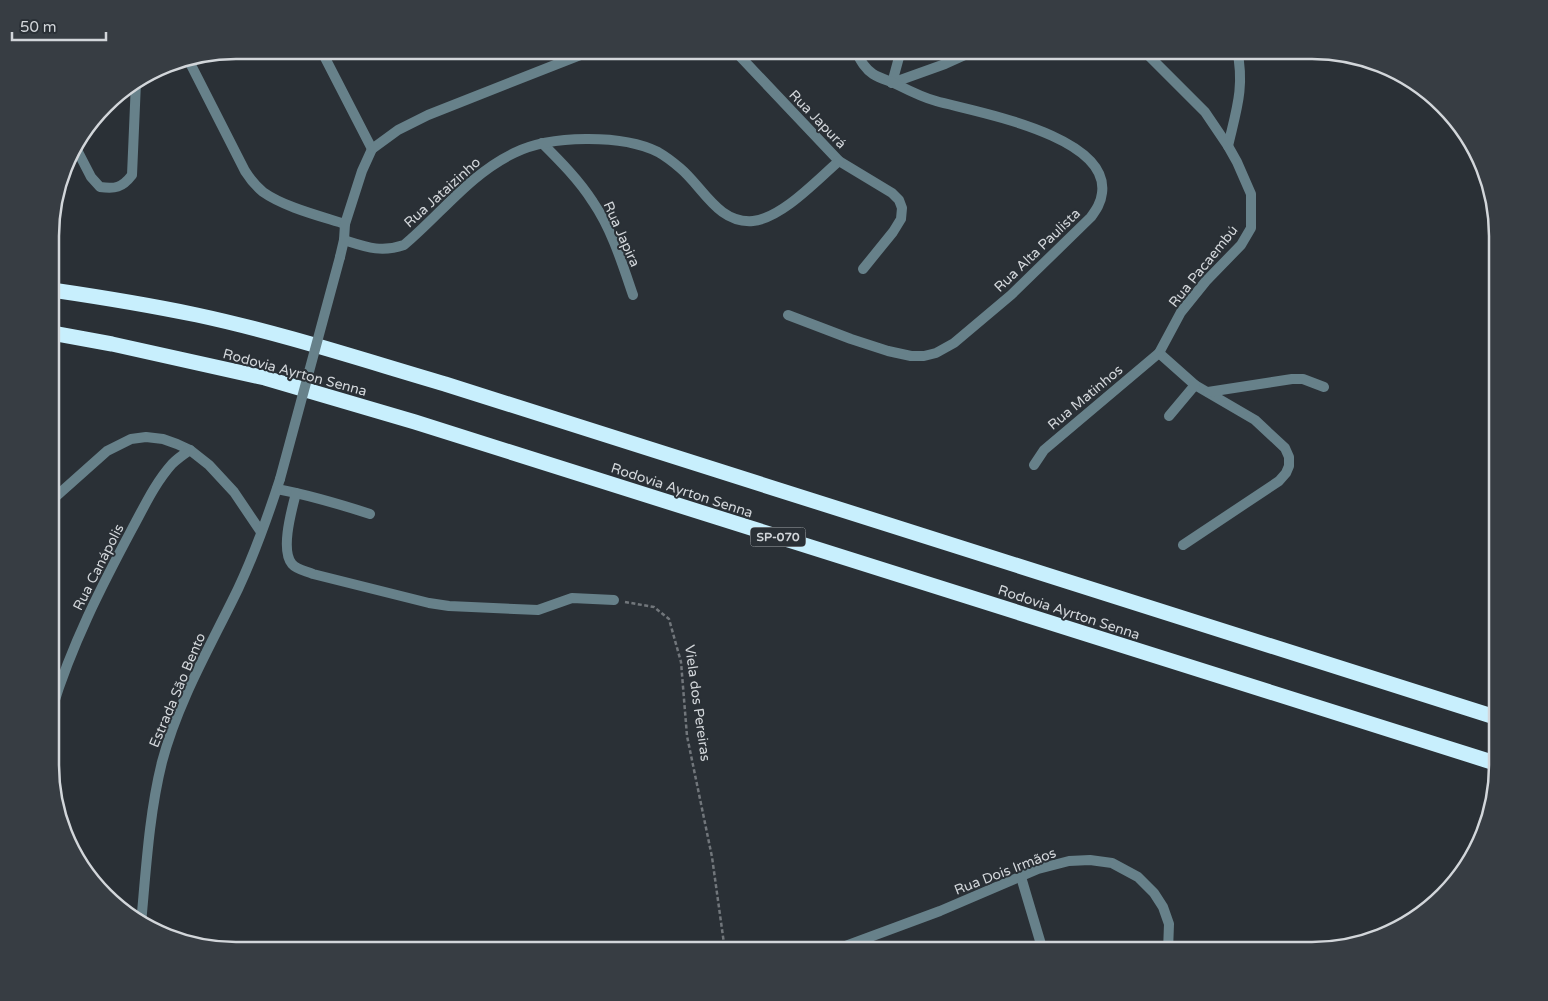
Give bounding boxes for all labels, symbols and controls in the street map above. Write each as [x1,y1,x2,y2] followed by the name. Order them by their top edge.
[12,10,106,42] scale bar
[20,18,57,36] text: 50 m
[785,86,850,152] street label: Rua Japurá
[401,154,484,231] street label: Rua Jataizinho
[600,199,644,270] street label: Rua Japira
[991,205,1084,296] street label: Rua Alta Paulista
[1165,222,1242,311] street label: Rua Pacaembú
[221,345,369,400] street label: Rodovia Ayrton Senna
[1044,361,1126,434] street label: Rua Matinhos
[609,459,755,521] street label: Rodovia Ayrton Senna
[69,521,128,613] street label: Rua Canápolis
[750,528,806,546] road number: SP-070
[996,581,1142,643] street label: Rodovia Ayrton Senna
[146,630,209,750] street label: Estrada São Bento
[681,644,714,763] street label: Viela dos Pereiras
[952,844,1059,899] street label: Rua Dois Irmãos

